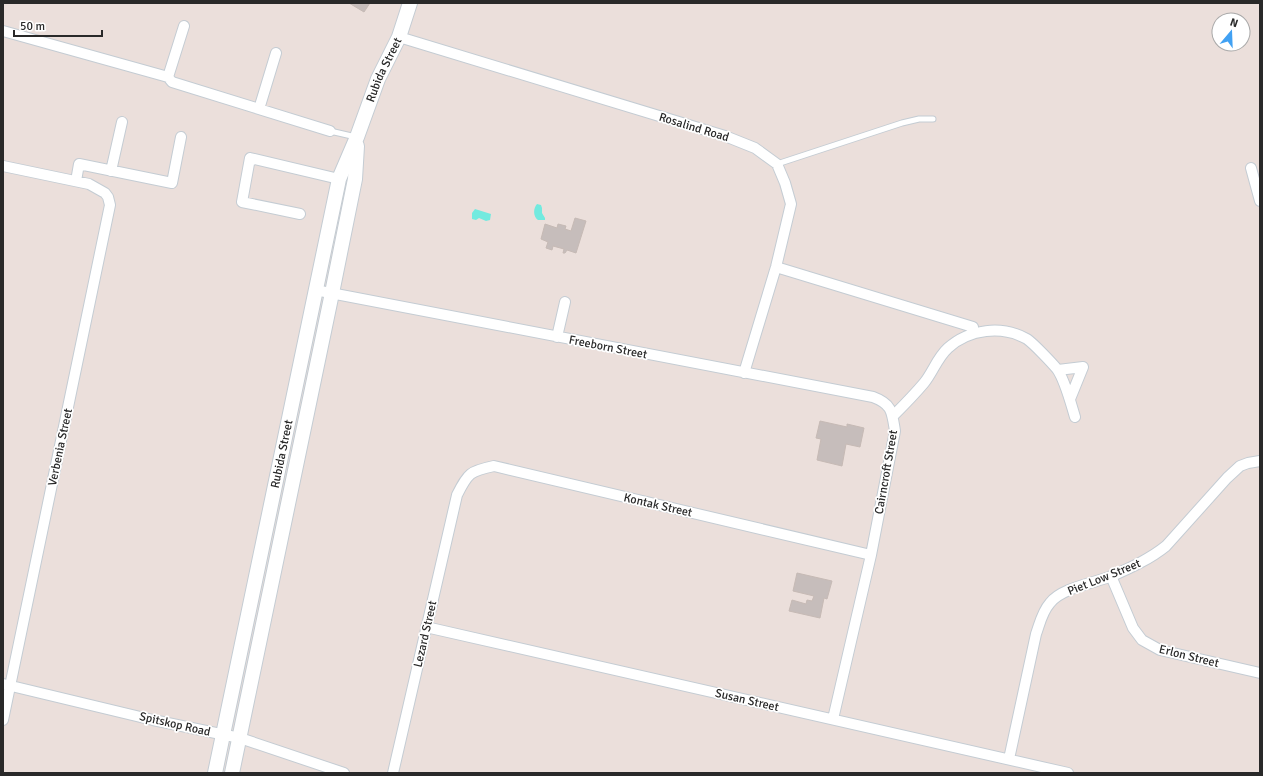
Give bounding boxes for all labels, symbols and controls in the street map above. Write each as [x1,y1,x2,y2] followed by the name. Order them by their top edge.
[14,12,102,38] scale bar
[1211,12,1251,52] north arrow
[1228,16,1240,30] text: N
[20,19,45,34] text: 50 m
[363,35,406,104] street label: Rubida Street
[657,110,731,145] street label: Rosalind Road
[567,333,648,362] street label: Freeborn Street
[45,407,76,487] street label: Verbenia Street
[268,418,297,490] street label: Rubida Street
[872,429,901,515] street label: Cairncroft Street
[622,490,694,521] street label: Kontak Street
[1065,556,1143,599] street label: Piet Low Street
[411,599,440,669] street label: Lezard Street
[1157,642,1220,671] street label: Erlon Street
[714,686,780,715] street label: Susan Street
[138,709,212,740] street label: Spitskop Road

